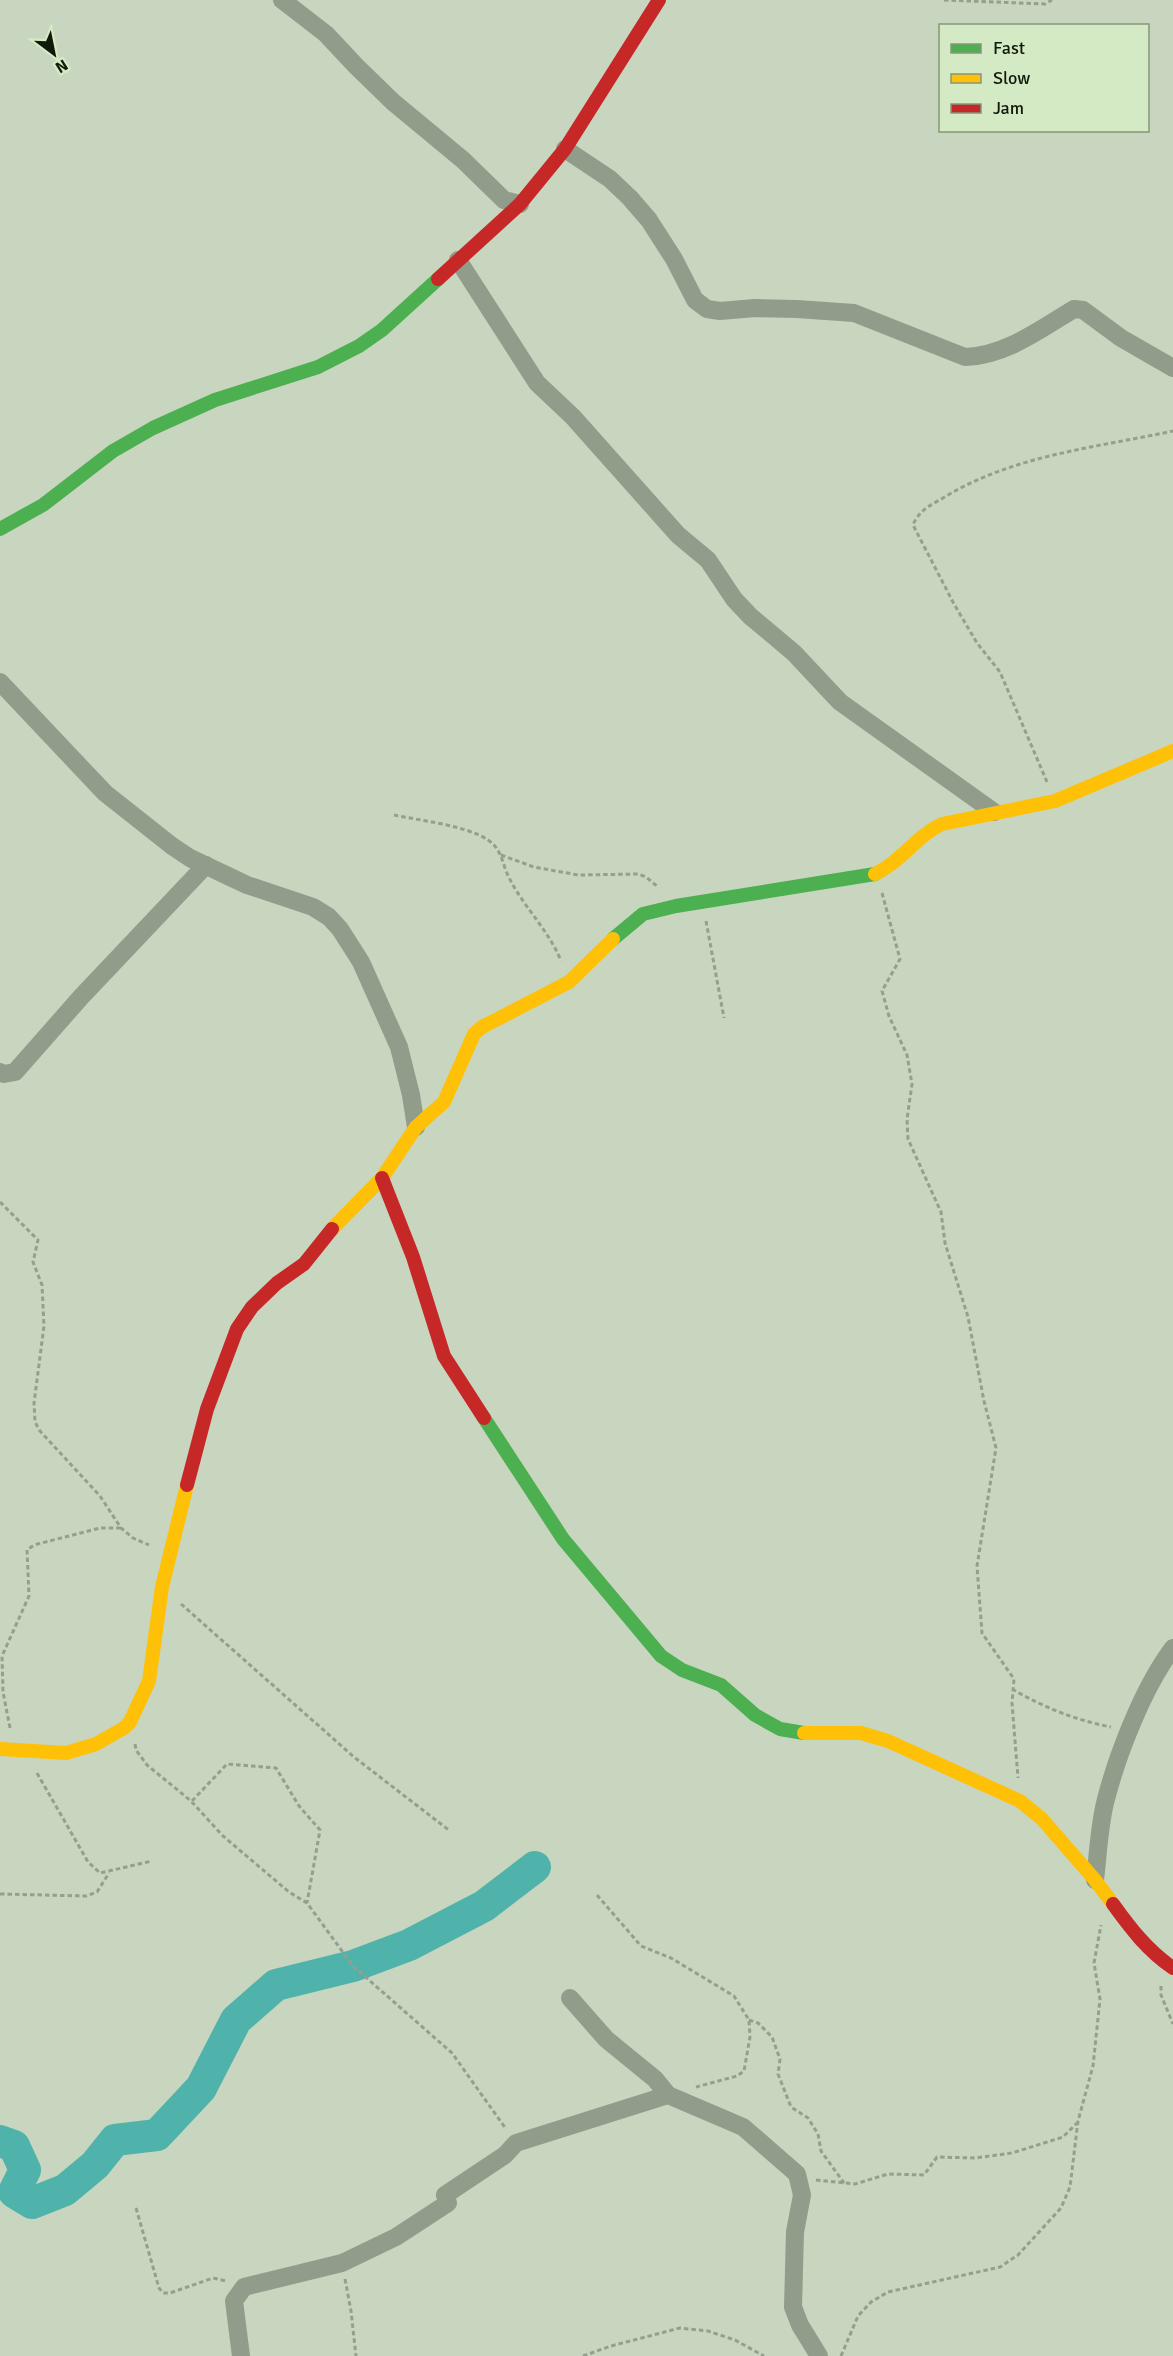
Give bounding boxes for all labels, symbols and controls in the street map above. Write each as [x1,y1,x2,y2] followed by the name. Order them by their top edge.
[24,24,84,84] north arrow
[939,24,1149,132] legend
[993,37,1025,59] text: Fast
[51,54,71,77] text: N
[993,67,1030,89] text: Slow
[993,97,1024,119] text: Jam

